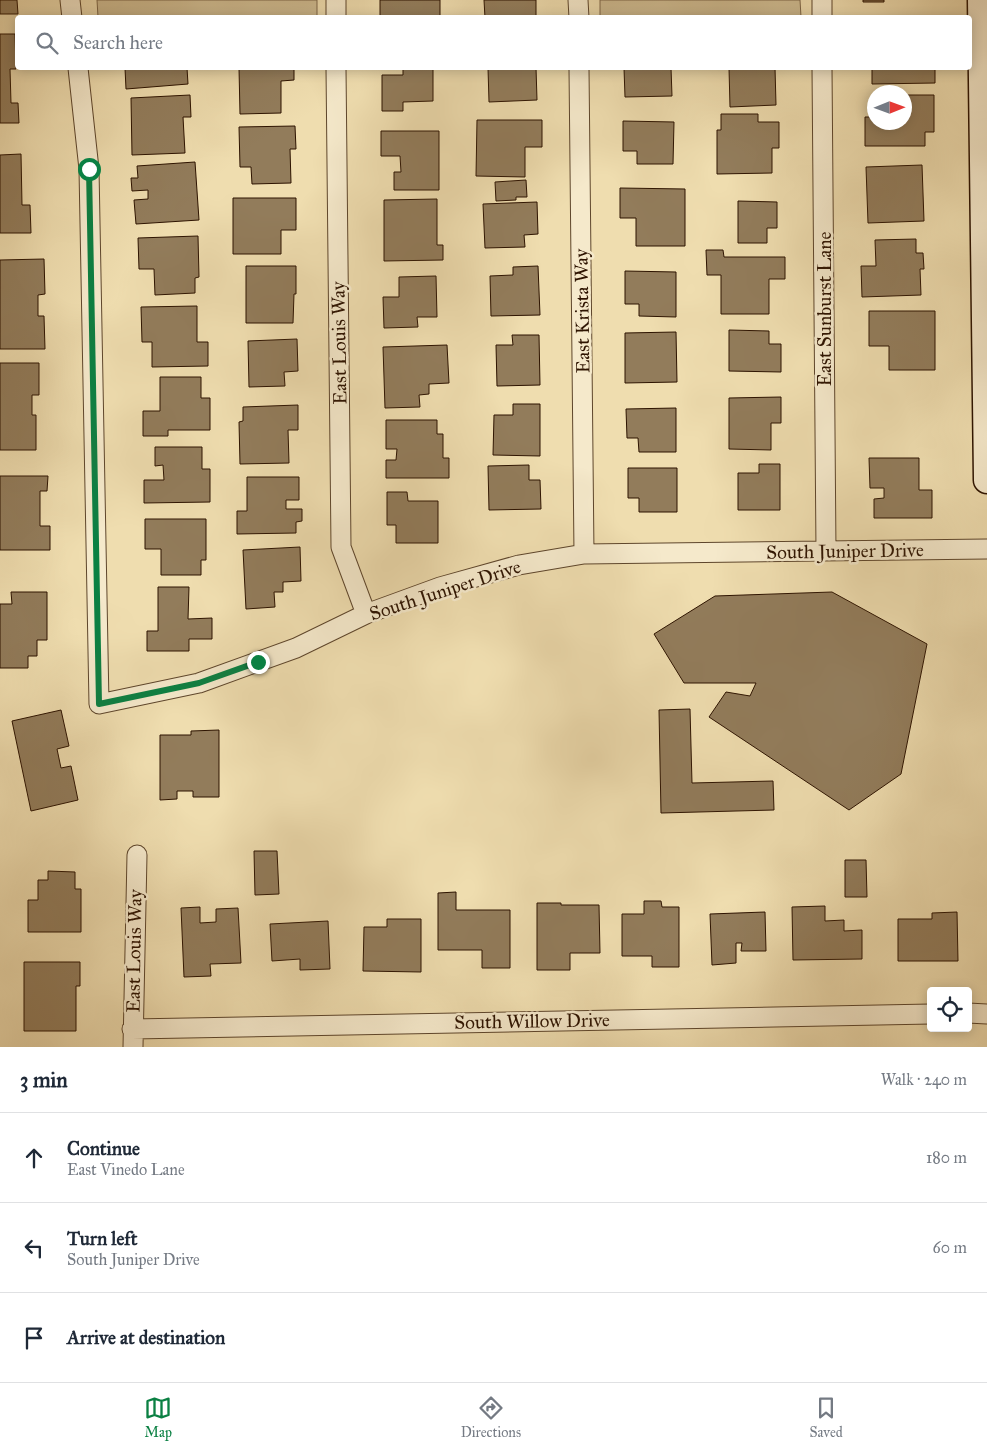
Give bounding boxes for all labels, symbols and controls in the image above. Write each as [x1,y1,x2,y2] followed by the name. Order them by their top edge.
[15,15,972,70] search box
[33,29,61,57] icon: search
[73,31,163,54] text: Search here
[867,85,912,130] north arrow
[78,158,101,181] route start
[813,231,836,387] street label: East Sunburst Lane
[569,247,595,374] street label: East Krista Way
[326,280,352,405] street label: East Louis Way
[766,538,924,565] street label: South Juniper Drive
[366,555,524,626] street label: South Juniper Drive
[247,651,270,674] route end
[121,888,147,1013] street label: East Louis Way
[927,987,972,1032] map controls
[927,987,972,1032] button: locate
[454,1008,610,1034] street label: South Willow Drive
[20,1067,68,1093] text: 3 min
[881,1070,967,1089] text: Walk · 240 m
[67,1137,140,1160] text: Continue
[20,1144,48,1172] icon: ahead
[926,1148,967,1167] text: 180 m
[67,1160,185,1179] text: East Vinedo Lane
[67,1227,137,1250] text: Turn left
[20,1234,48,1262] icon: left
[933,1238,967,1257] text: 60 m
[67,1250,200,1269] text: South Juniper Drive
[20,1324,48,1352] icon: arrive
[67,1326,225,1349] text: Arrive at destination
[144,1394,172,1441] tab: Map
[461,1394,521,1441] tab: Directions
[810,1394,843,1441] tab: Saved

